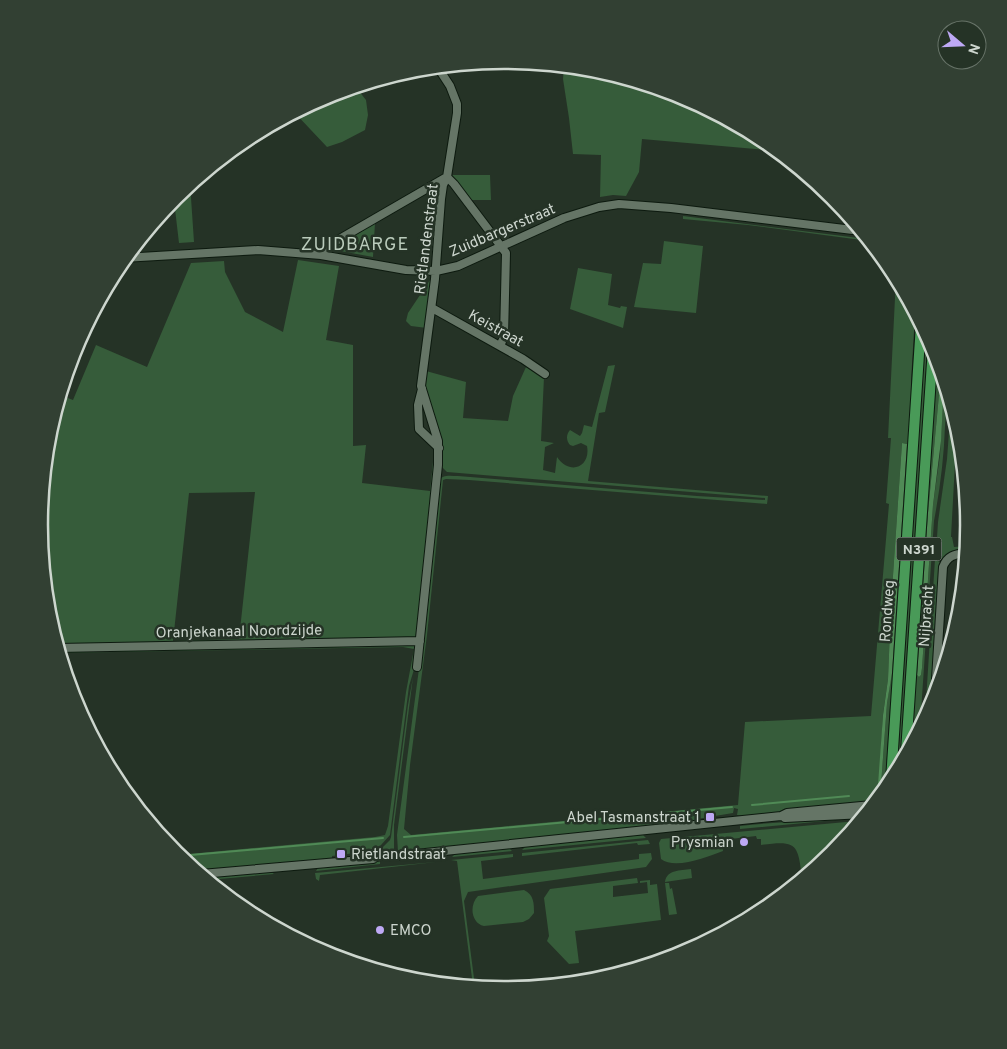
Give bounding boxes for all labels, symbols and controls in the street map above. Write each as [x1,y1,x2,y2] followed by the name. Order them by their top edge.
[937,20,987,70] north arrow
[963,41,983,56] text: N
[411,183,444,296] street label: Rietlandenstraat
[447,200,559,262] street label: Zuidbargerstraat
[301,234,409,257] district label: ZUIDBARGE
[464,306,526,352] street label: Keistraat
[896,538,942,560] road number: N391
[877,579,900,643] street label: Rondweg
[916,584,939,648] street label: Nijbracht
[156,622,322,643] street label: Oranjekanaal Noordzijde
[566,809,700,828] place label: Abel Tasmanstraat 1
[704,811,716,823] marker: Abel Tasmanstraat 1
[671,834,734,853] place label: Prysmian
[738,836,750,848] marker: Prysmian
[351,846,446,865] place label: Rietlandstraat
[335,848,347,860] marker: Rietlandstraat
[390,922,431,941] place label: EMCO
[374,924,386,936] marker: EMCO

